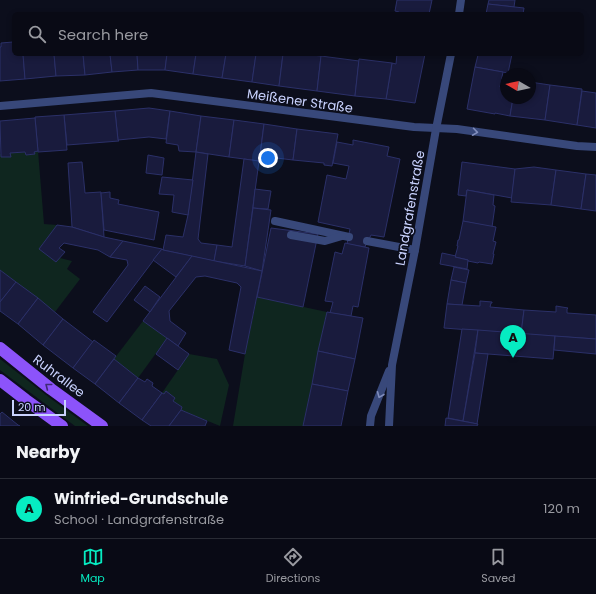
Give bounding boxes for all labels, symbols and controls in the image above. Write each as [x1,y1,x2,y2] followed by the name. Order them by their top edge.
[12,12,584,56] search box
[26,23,48,45] icon: search
[58,24,148,45] text: Search here
[500,68,536,104] north arrow
[246,84,354,118] street label: Meißener Straße
[472,127,478,136] one-way arrow
[258,148,278,168] your location
[391,149,429,267] street label: Landgrafenstraße
[500,325,526,358] pin: A
[29,350,89,402] street label: Ruhrallee
[46,384,53,391] one-way arrow
[376,392,384,399] one-way arrow
[12,398,66,417] scale bar
[18,399,46,415] text: 20 m
[16,440,80,464] text: Nearby
[54,488,228,509] text: Winfried-Grundschule
[24,499,34,518] text: A
[543,499,580,518] text: 120 m
[54,510,224,529] text: School · Landgrafenstraße
[80,546,105,587] tab: Map
[266,546,320,587] tab: Directions
[481,546,516,587] tab: Saved

